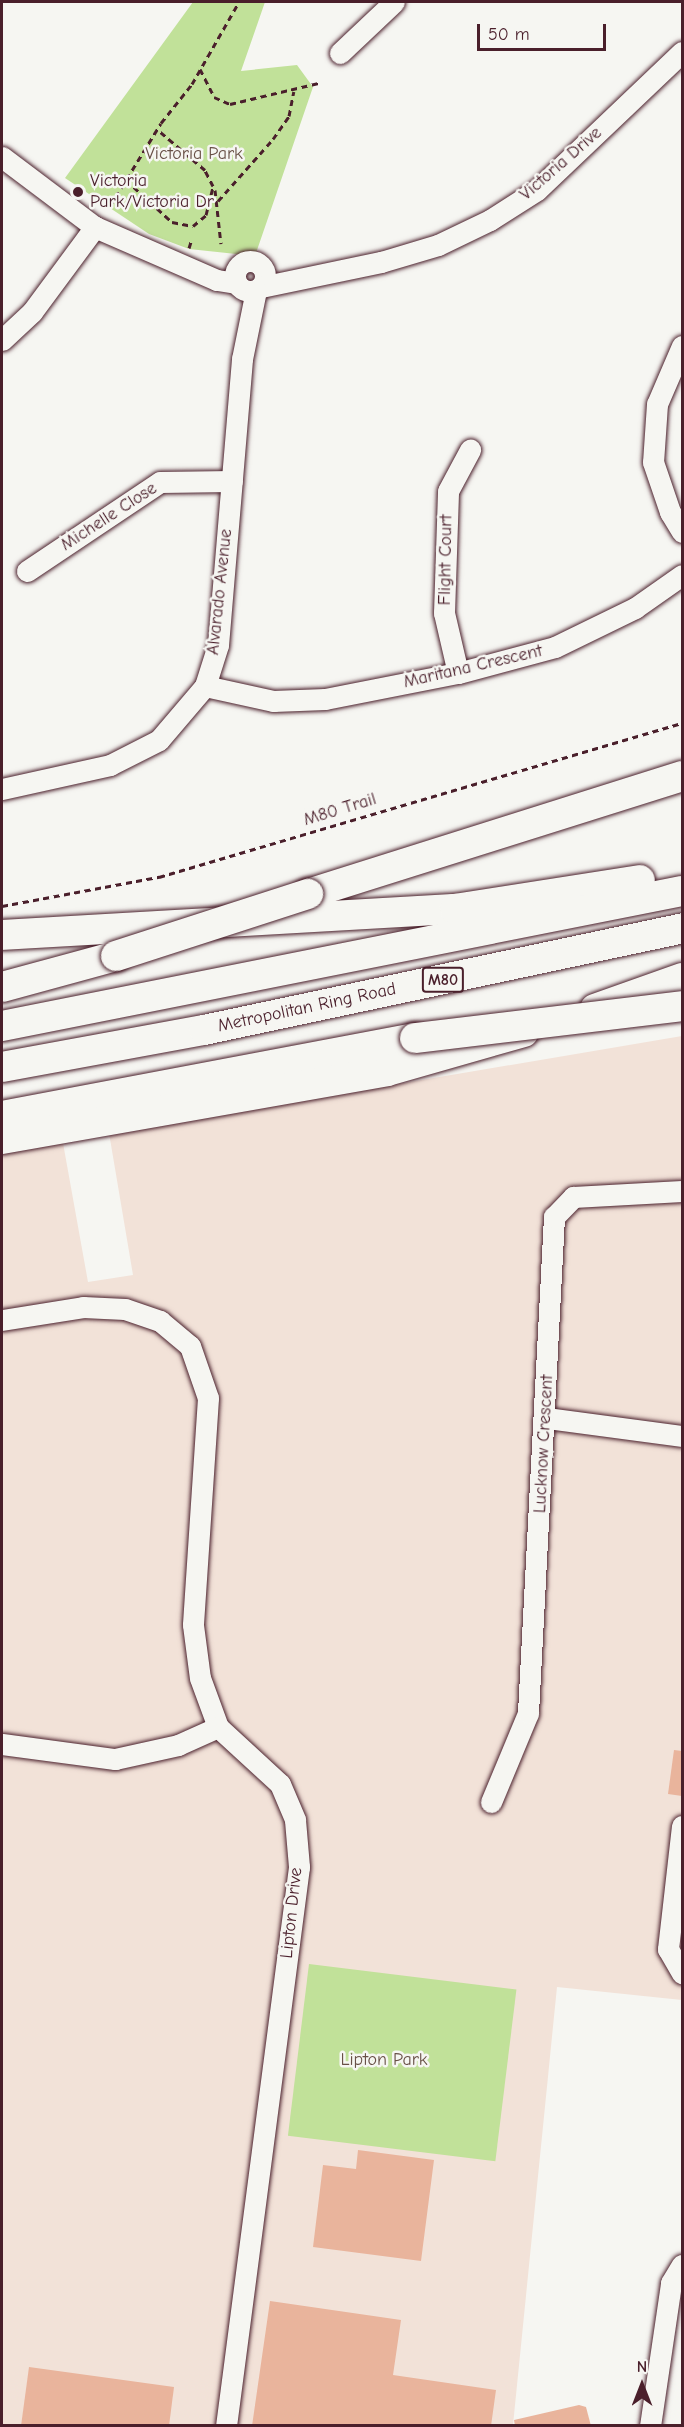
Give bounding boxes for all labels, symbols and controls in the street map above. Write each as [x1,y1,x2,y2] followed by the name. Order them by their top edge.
[480,12,609,50] scale bar
[488,24,530,45] text: 50 m
[515,122,607,206] street label: Victoria Drive
[145,143,243,165] park label: Victoria Park
[90,171,214,213] place label: Victoria Park/Victoria Dr
[71,185,85,199] marker: Victoria Park/Victoria Dr
[57,478,161,556] street label: Michelle Close
[434,514,458,606] street label: Flight Court
[203,528,237,656] street label: Alvarado Avenue
[401,641,545,693] street label: Maritana Crescent
[301,789,379,831] street label: M80 Trail
[420,967,466,993] road number: M80
[216,979,398,1037] street label: Metropolitan Ring Road
[530,1374,558,1514] street label: Lucknow Crescent
[276,1866,308,1960] street label: Lipton Drive
[340,2049,428,2071] park label: Lipton Park
[612,2355,672,2415] north arrow
[637,2358,647,2376] text: N

